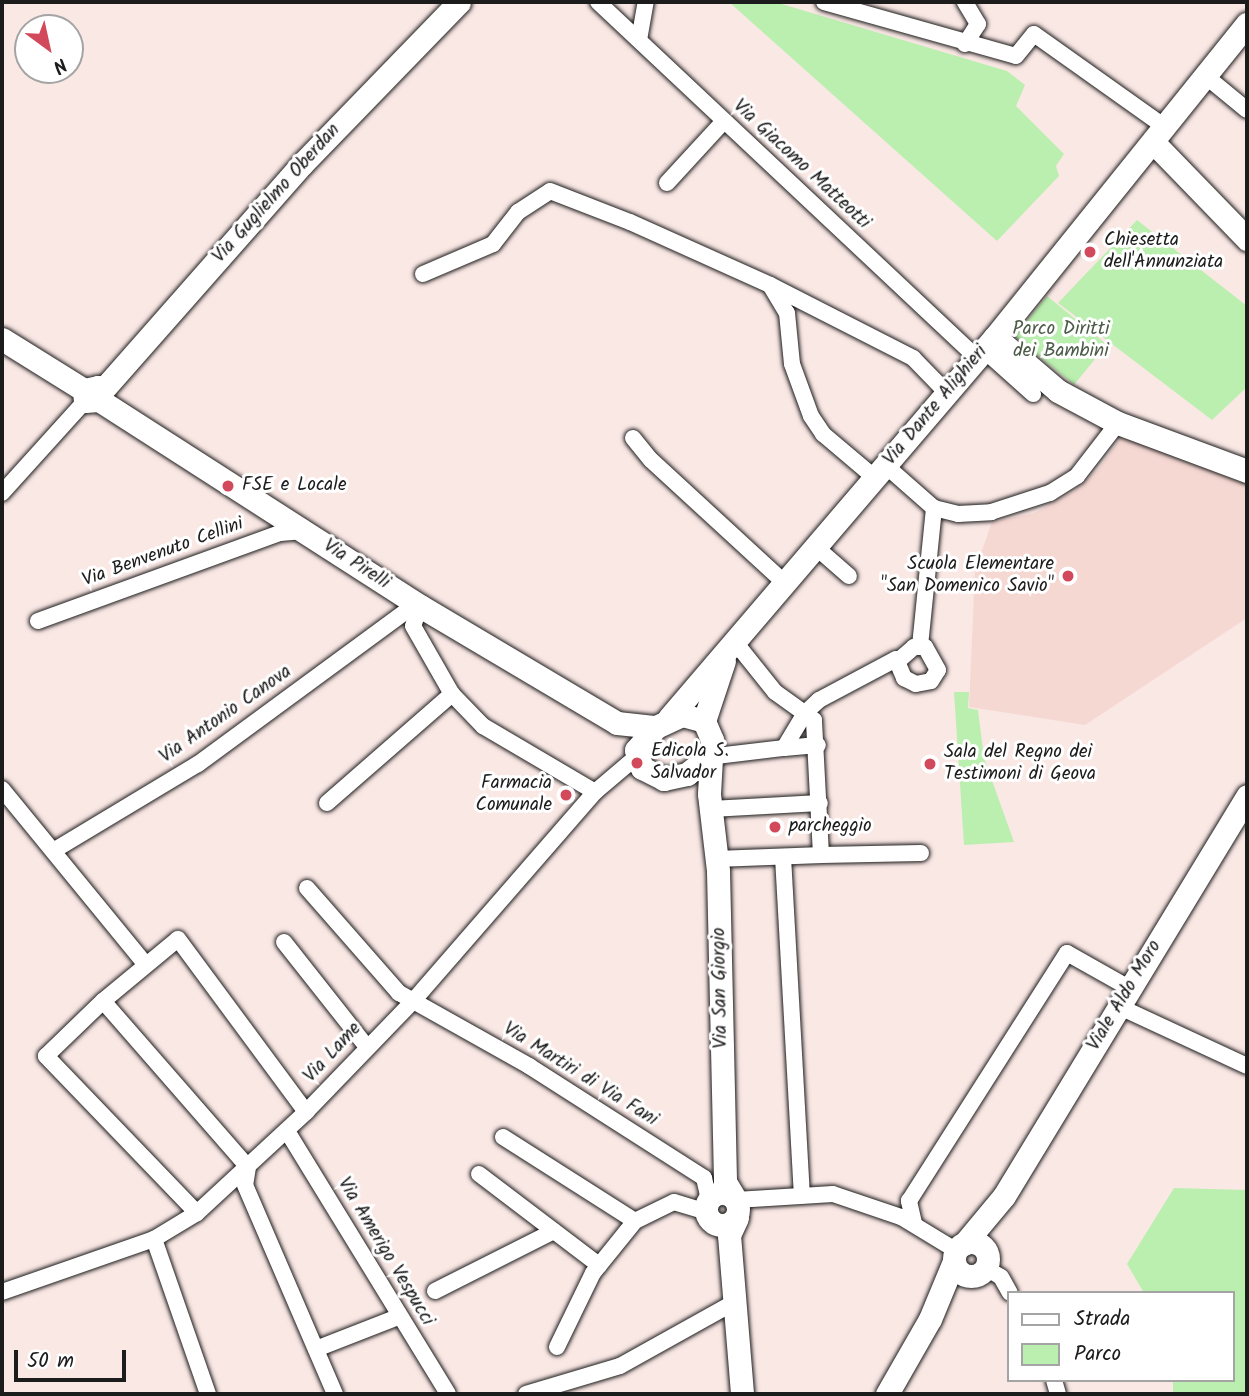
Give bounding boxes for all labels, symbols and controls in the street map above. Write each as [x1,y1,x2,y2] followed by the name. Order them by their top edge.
[14,14,84,84] north arrow
[46,49,73,81] text: N
[728,95,874,235] street label: Via Giacomo Matteotti
[208,120,346,268] street label: Via Guglielmo Oberdan
[1104,230,1223,274] place label: Chiesetta dell'Annunziata
[1082,244,1098,260] marker: Chiesetta dell'Annunziata
[1012,319,1110,363] park label: Parco Diritti dei Bambini
[879,341,993,471] street label: Via Dante Alighieri
[242,475,346,497] place label: FSE e Locale
[220,478,236,494] marker: FSE e Locale
[79,513,247,593] street label: Via Benvenuto Cellini
[318,535,394,595] street label: Via Pirelli
[881,554,1054,598] place label: Scuola Elementare "San Domenico Savio"
[1060,568,1076,584] marker: Scuola Elementare "San Domenico Savio"
[156,661,296,769] street label: Via Antonio Canova
[651,741,729,785] place label: Edicola S. Salvador
[944,742,1096,786] place label: Sala del Regno dei Testimoni di Geova
[629,755,645,771] marker: Edicola S. Salvador
[922,756,938,772] marker: Sala del Regno dei Testimoni di Geova
[476,773,552,817] place label: Farmacia Comunale
[558,787,574,803] marker: Farmacia Comunale
[789,816,872,838] place label: parcheggio
[767,819,783,835] marker: parcheggio
[709,927,733,1049] street label: Via San Giorgio
[1083,937,1167,1055] street label: Viale Aldo Moro
[299,1018,367,1088] street label: Via Lame
[499,1018,661,1132] street label: Via Martiri di Via Fani
[332,1174,438,1330] street label: Via Amerigo Vespucci
[1007,1291,1235,1382] legend
[1074,1303,1130,1336] text: Strada
[18,1336,130,1380] scale bar
[1074,1338,1121,1371] text: Parco
[27,1345,74,1378] text: 50 m

